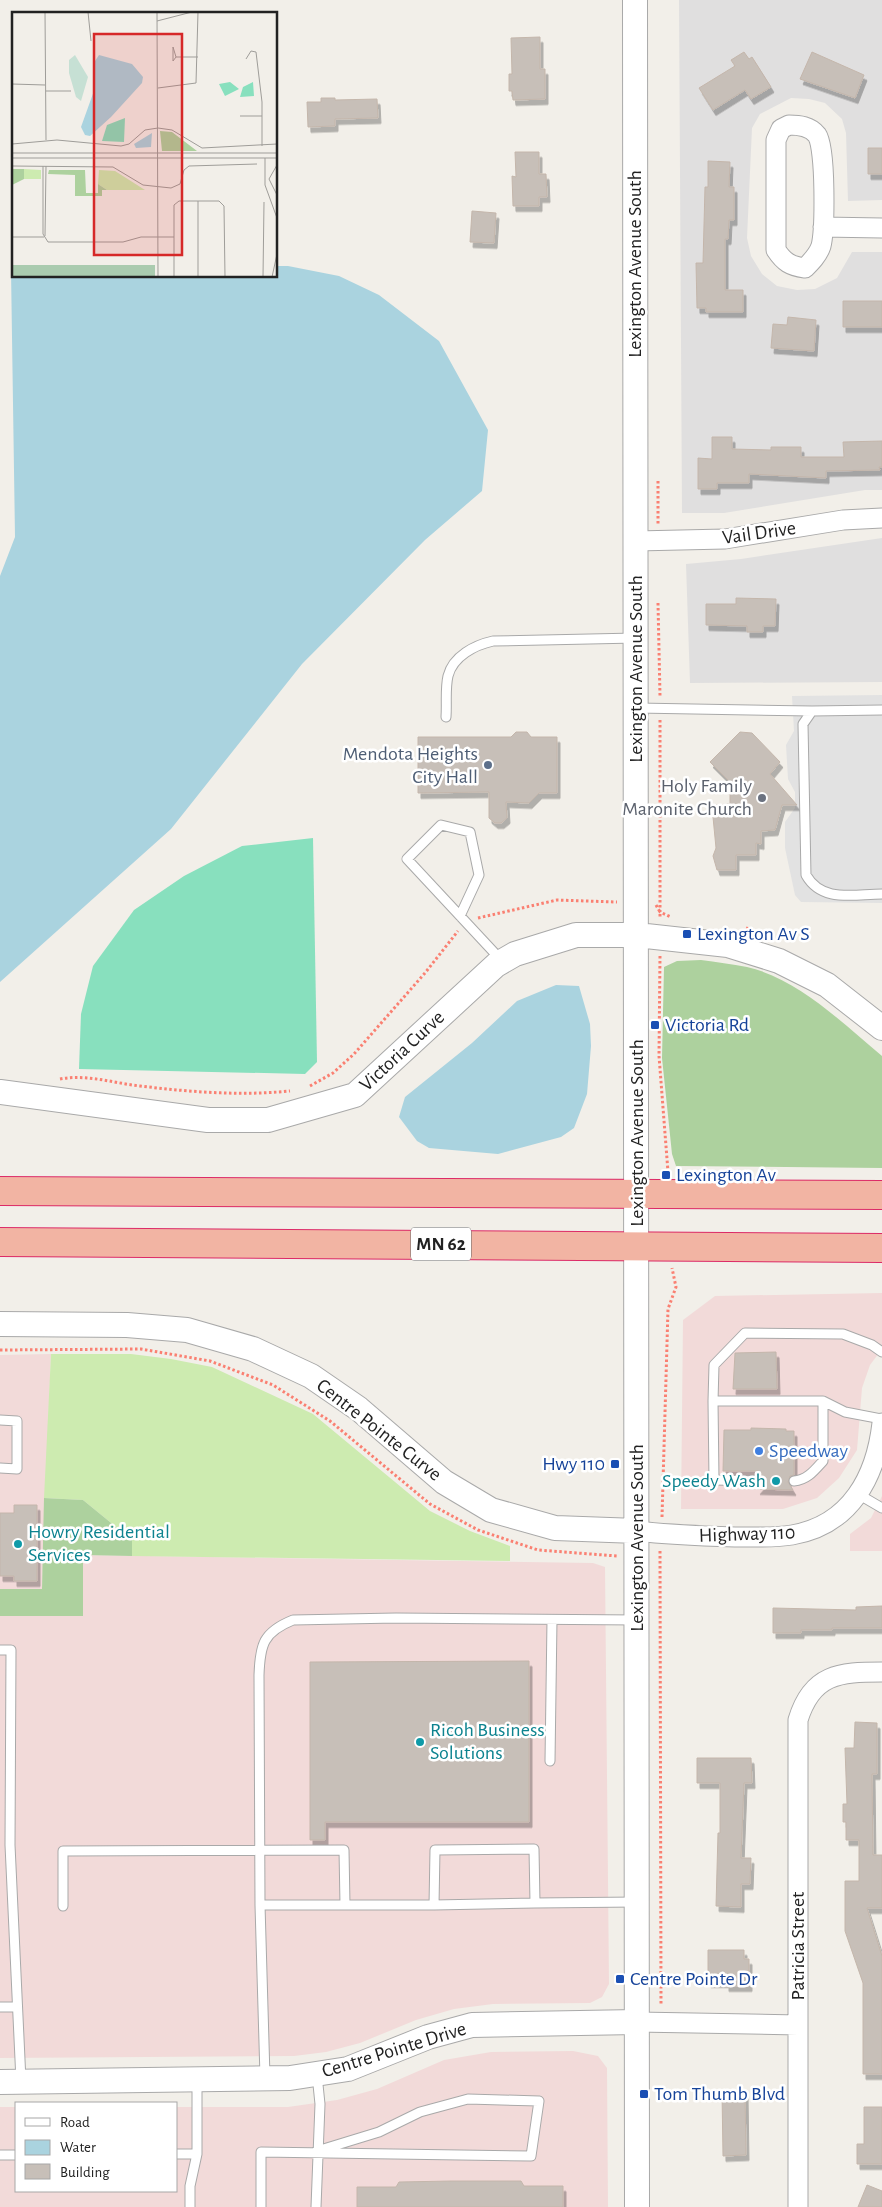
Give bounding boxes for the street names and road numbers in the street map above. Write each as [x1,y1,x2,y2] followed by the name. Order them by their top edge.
[625,170,645,358] street label: Lexington Avenue South
[721,518,797,548] street label: Vail Drive
[626,575,646,763] street label: Lexington Avenue South
[356,1007,448,1095] street label: Victoria Curve
[627,1039,647,1227] street label: Lexington Avenue South
[411,1228,471,1260] road number: MN 62
[313,1375,445,1485] street label: Centre Pointe Curve
[627,1444,647,1632] street label: Lexington Avenue South
[698,1522,796,1546] street label: Highway 110
[788,1891,808,2000] street label: Patricia Street
[320,2019,468,2081] street label: Centre Pointe Drive

